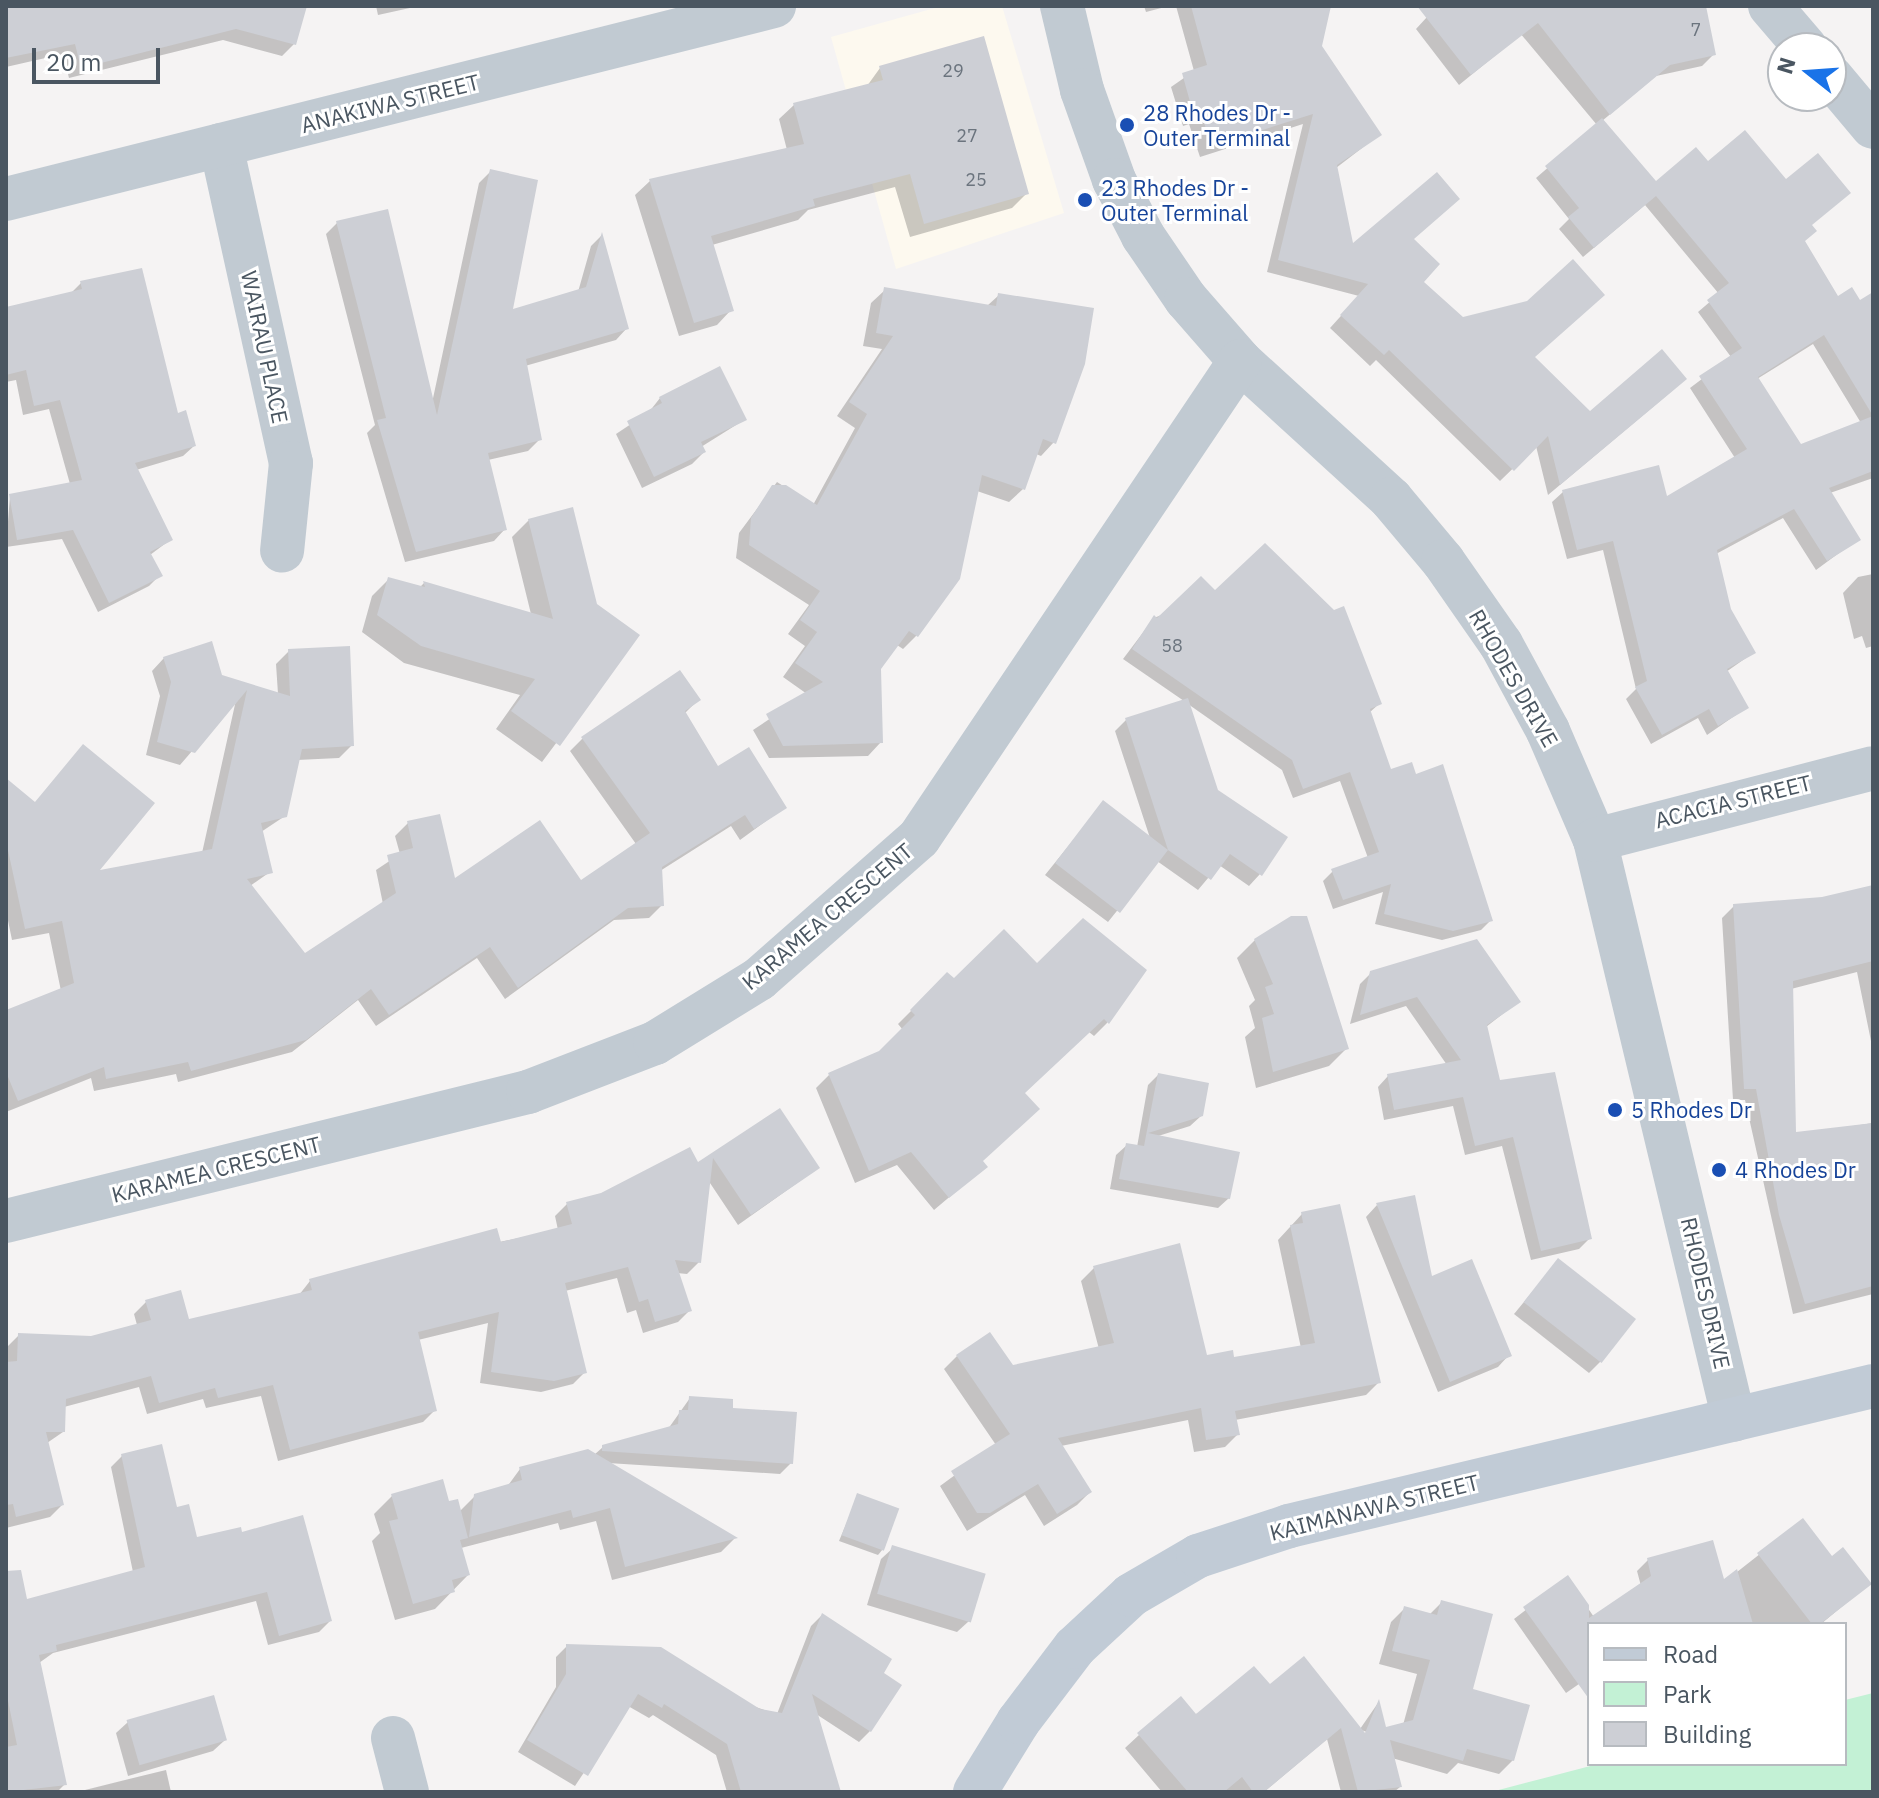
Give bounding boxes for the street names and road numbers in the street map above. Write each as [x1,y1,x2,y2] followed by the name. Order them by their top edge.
[298,68,482,138] street label: ANAKIWA STREET
[236,268,294,426] street label: WAIRAU PLACE
[1464,604,1564,752] street label: RHODES DRIVE
[1652,769,1814,833] street label: ACACIA STREET
[736,837,918,995] street label: KARAMEA CRESCENT
[109,1130,323,1208] street label: KARAMEA CRESCENT
[1676,1215,1736,1371] street label: RHODES DRIVE
[1267,1468,1481,1546] street label: KAIMANAWA STREET

